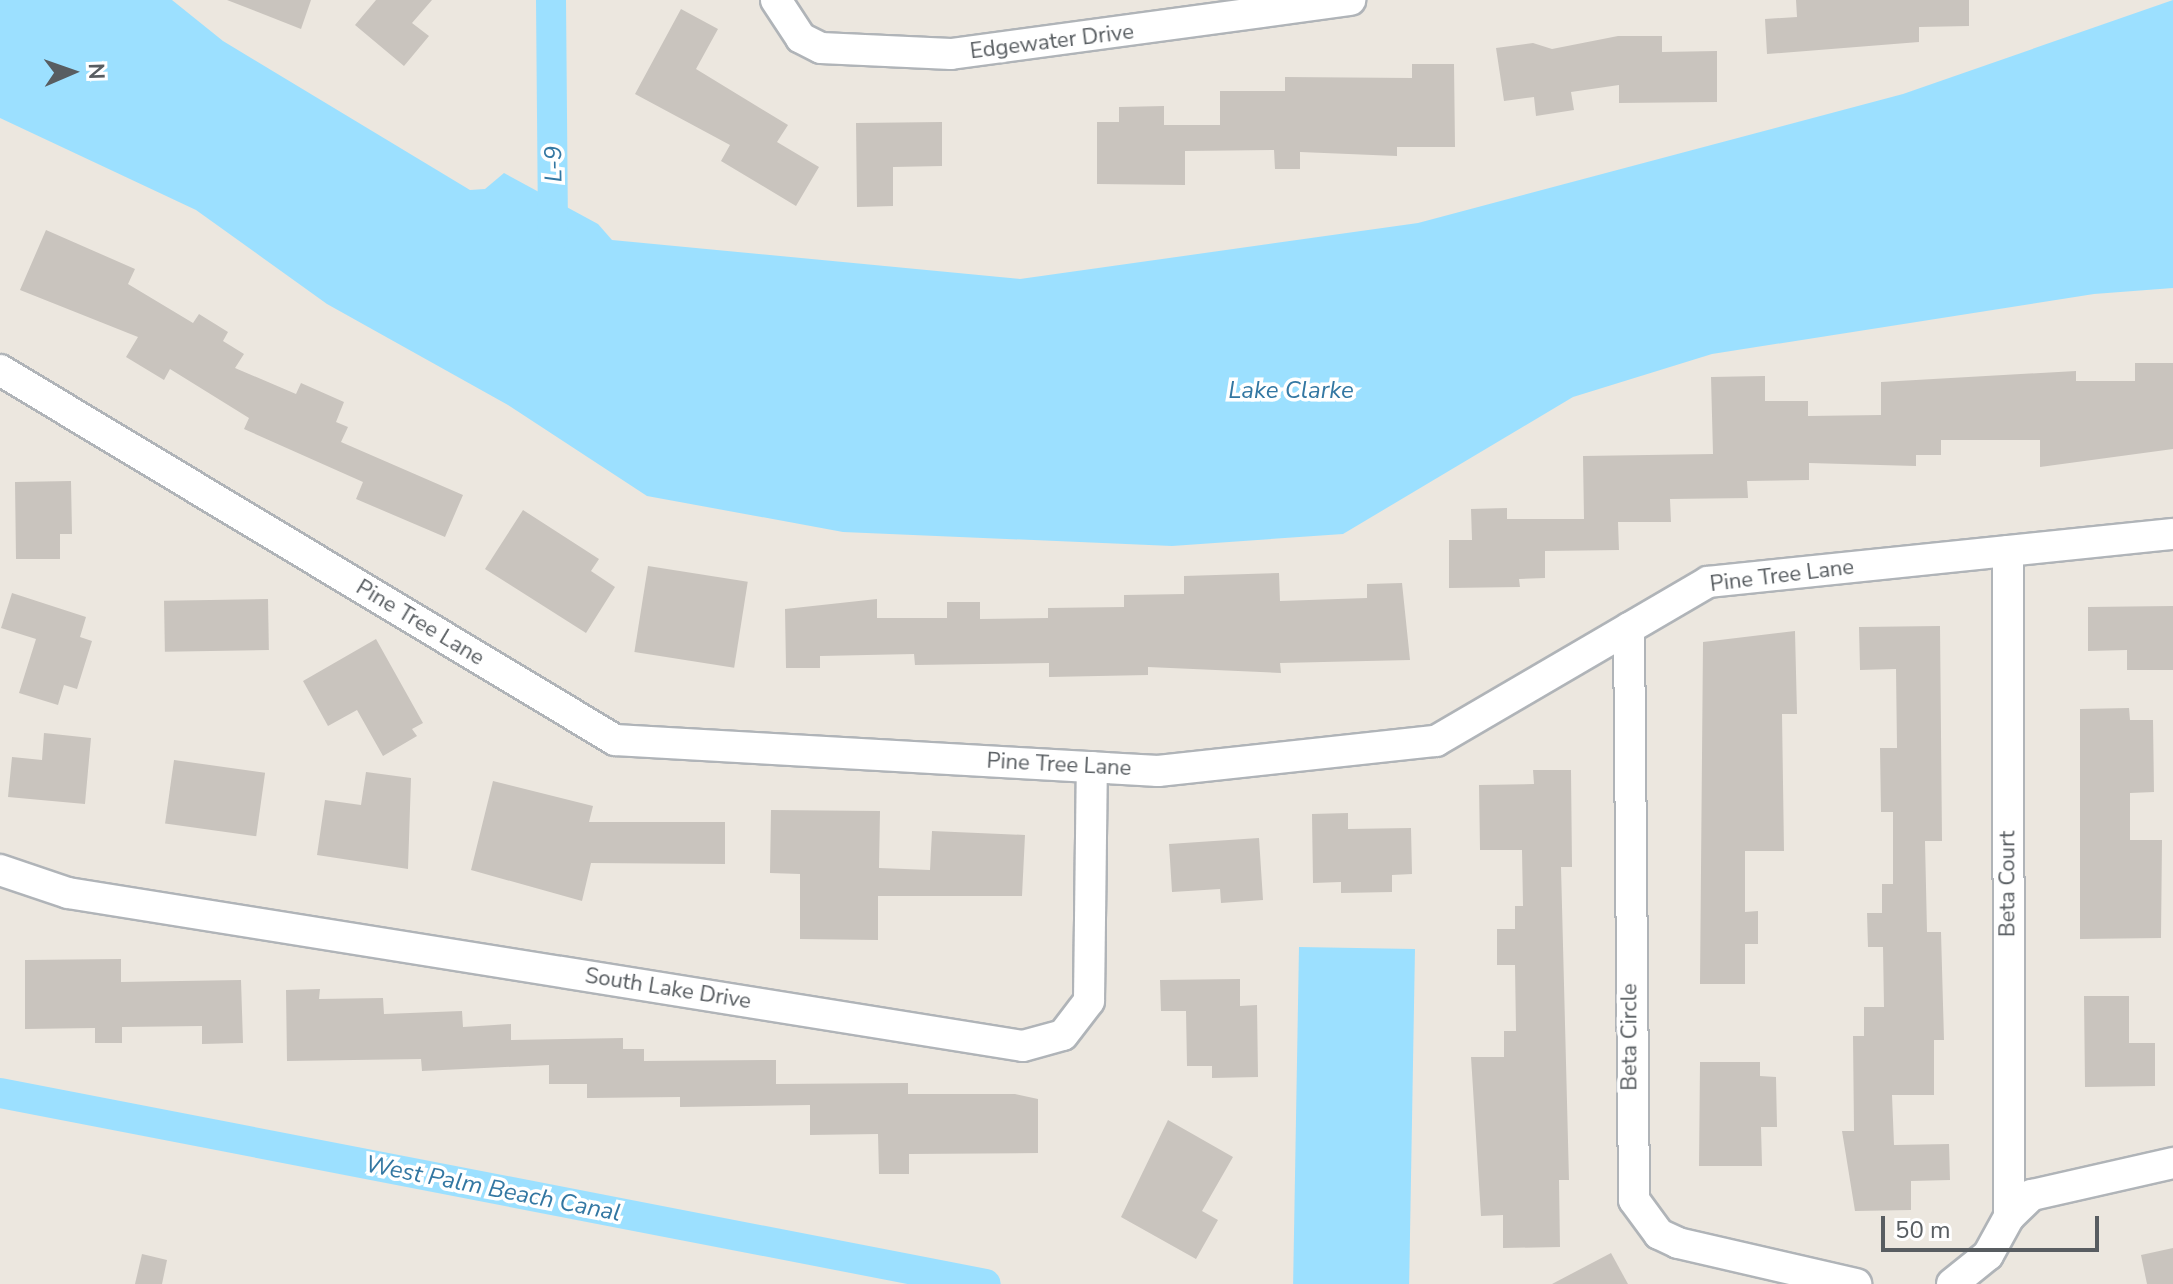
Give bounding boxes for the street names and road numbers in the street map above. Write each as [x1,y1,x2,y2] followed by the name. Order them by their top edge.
[969,19,1135,65] street label: Edgewater Drive
[1708,554,1856,598] street label: Pine Tree Lane
[351,574,489,672] street label: Pine Tree Lane
[986,748,1132,782] street label: Pine Tree Lane
[1995,831,2021,937] street label: Beta Court
[583,963,753,1015] street label: South Lake Drive
[1617,983,1643,1091] street label: Beta Circle

